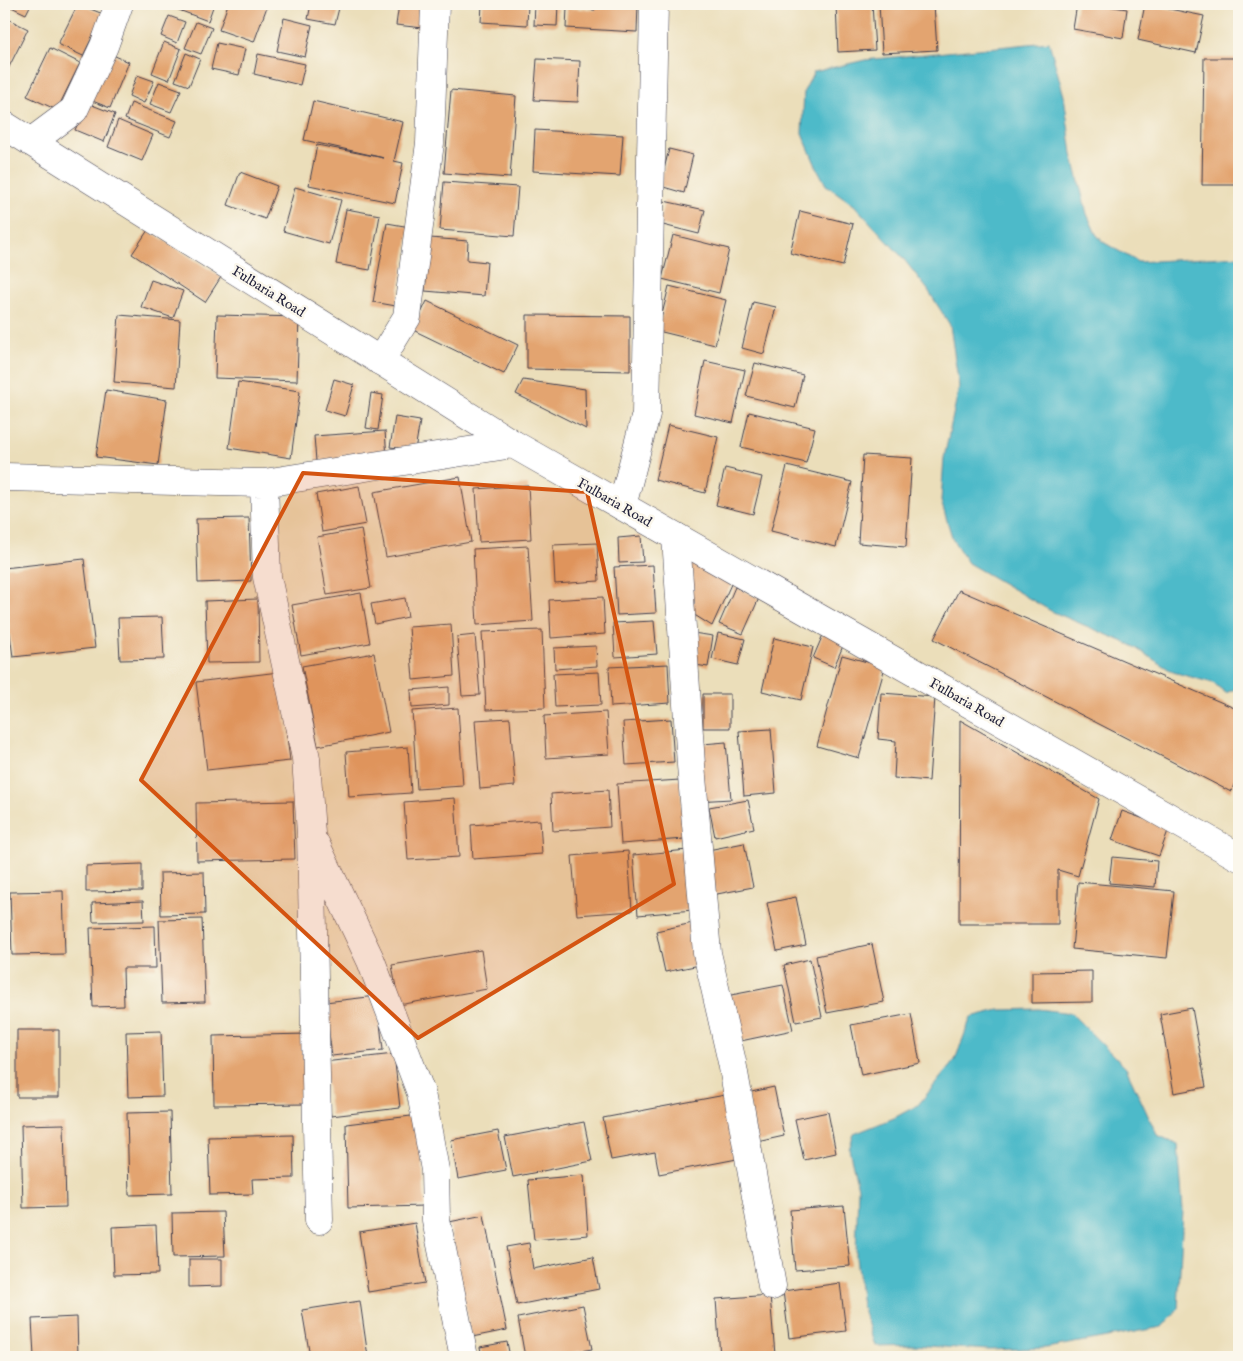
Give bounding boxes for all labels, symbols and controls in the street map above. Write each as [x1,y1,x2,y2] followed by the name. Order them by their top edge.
[228,262,309,322] street label: Fulbaria Road
[574,474,655,532] street label: Fulbaria Road
[926,674,1007,732] street label: Fulbaria Road

